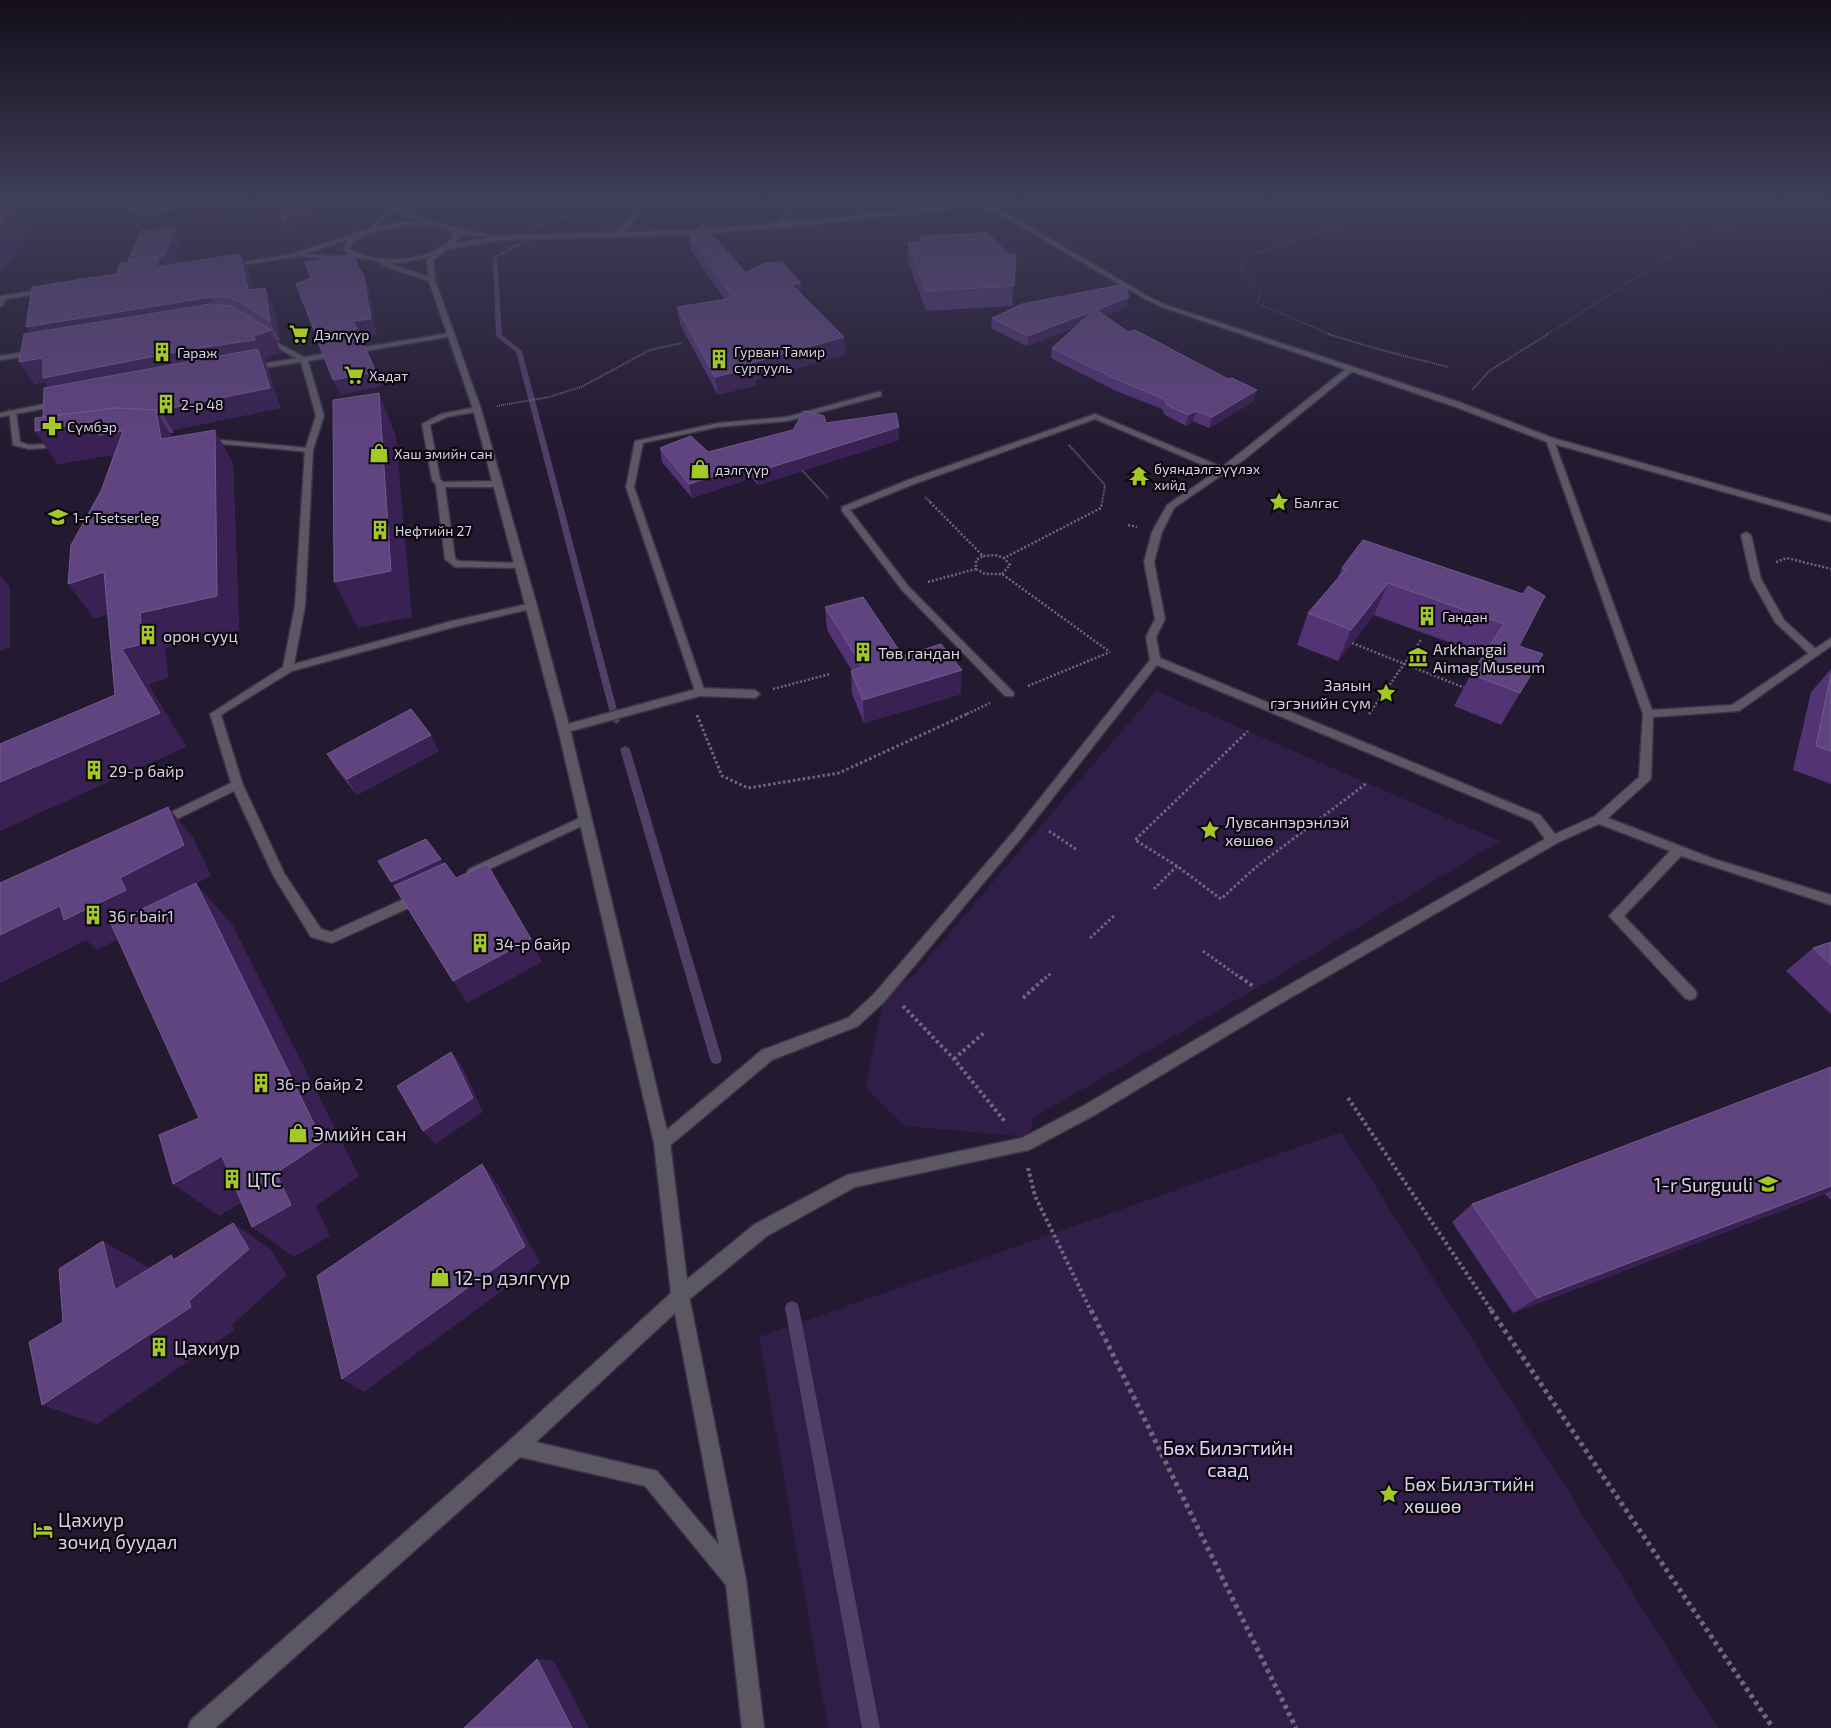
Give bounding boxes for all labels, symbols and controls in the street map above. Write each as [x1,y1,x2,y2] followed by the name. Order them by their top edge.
[288,323,310,345] supermarket icon: Дэлгүүр
[314,326,369,343] place label: Дэлгүүр
[151,341,173,363] building icon: Гараж
[734,343,825,376] place label: Гурван Тамир сургууль
[177,344,217,361] place label: Гараж
[708,348,730,370] building icon: Гурван Тамир сургууль
[343,364,365,386] supermarket icon: Хадат
[369,367,408,384] place label: Хадат
[155,393,177,415] building icon: 2-р 48
[181,396,224,413] place label: 2-р 48
[41,415,63,437] pharmacy icon: Сүмбэр
[67,418,117,435] place label: Сүмбэр
[368,442,390,464] shop icon: Хаш эмийн сан
[394,445,493,462] place label: Хаш эмийн сан
[689,458,711,480] shop icon: дэлгүүр
[1154,460,1261,493] place label: буяндэлгэүүлэх хийд
[715,461,769,478] place label: дэлгүүр
[1128,465,1150,487] temple icon: буяндэлгэүүлэх хийд
[1268,491,1290,513] place icon: Балгас
[1294,494,1339,511] place label: Балгас
[47,506,69,528] school or university icon: 1-r Tsetserleg
[73,509,160,526] place label: 1-r Tsetserleg
[369,519,391,541] building icon: Нефтийн 27
[395,522,472,539] place label: Нефтийн 27
[1416,605,1438,627] building icon: Гандан
[1442,608,1488,625] place label: Гандан
[137,624,159,646] building icon: орон сууц
[163,626,238,646] place label: орон сууц
[1433,639,1545,676] place label: Arkhangai Aimag Museum
[852,641,874,663] building icon: Төв гандан
[878,643,960,662] place label: Төв гандан
[1407,646,1429,668] museum icon: Arkhangai Aimag Museum
[1270,675,1371,712] place label: Заяын гэгэнийн сүм
[1375,682,1397,704] place icon: Заяын гэгэнийн сүм
[83,759,105,781] building icon: 29-р байр
[109,761,184,780] place label: 29-р байр
[1225,812,1349,849] place label: Лувсанпэрэнлэй хөшөө
[1199,819,1221,841] place icon: Лувсанпэрэнлэй хөшөө
[82,904,104,926] building icon: 36 r bair1
[108,906,174,925] place label: 36 r bair1
[469,932,491,954] building icon: 34-р байр
[495,934,571,953] place label: 34-р байр
[250,1072,272,1094] building icon: 36-р байр 2
[276,1074,363,1093] place label: 36-р байр 2
[287,1122,309,1144] shop icon: Эмийн сан
[313,1122,407,1145] place label: Эмийн сан
[221,1168,243,1190] building icon: ЦТС
[247,1168,282,1191] place label: ЦТС
[1654,1173,1753,1196] place label: 1-r Surguuli
[1757,1173,1779,1195] school or university icon: 1-r Surguuli
[429,1266,451,1288] shop icon: 12-р дэлгүүр
[455,1266,570,1289] place label: 12-р дэлгүүр
[148,1336,170,1358] building icon: Цахиур
[174,1336,240,1360] place label: Цахиур
[1163,1436,1293,1481] park label: Бөх Билэгтийн саад
[1404,1472,1535,1517] place label: Бөх Билэгтийн хөшөө
[1378,1483,1400,1505] place icon: Бөх Билэгтийн хөшөө
[58,1508,177,1554] place label: Цахиур зочид буудал
[32,1519,54,1541] hotel icon: Цахиур зочид буудал

